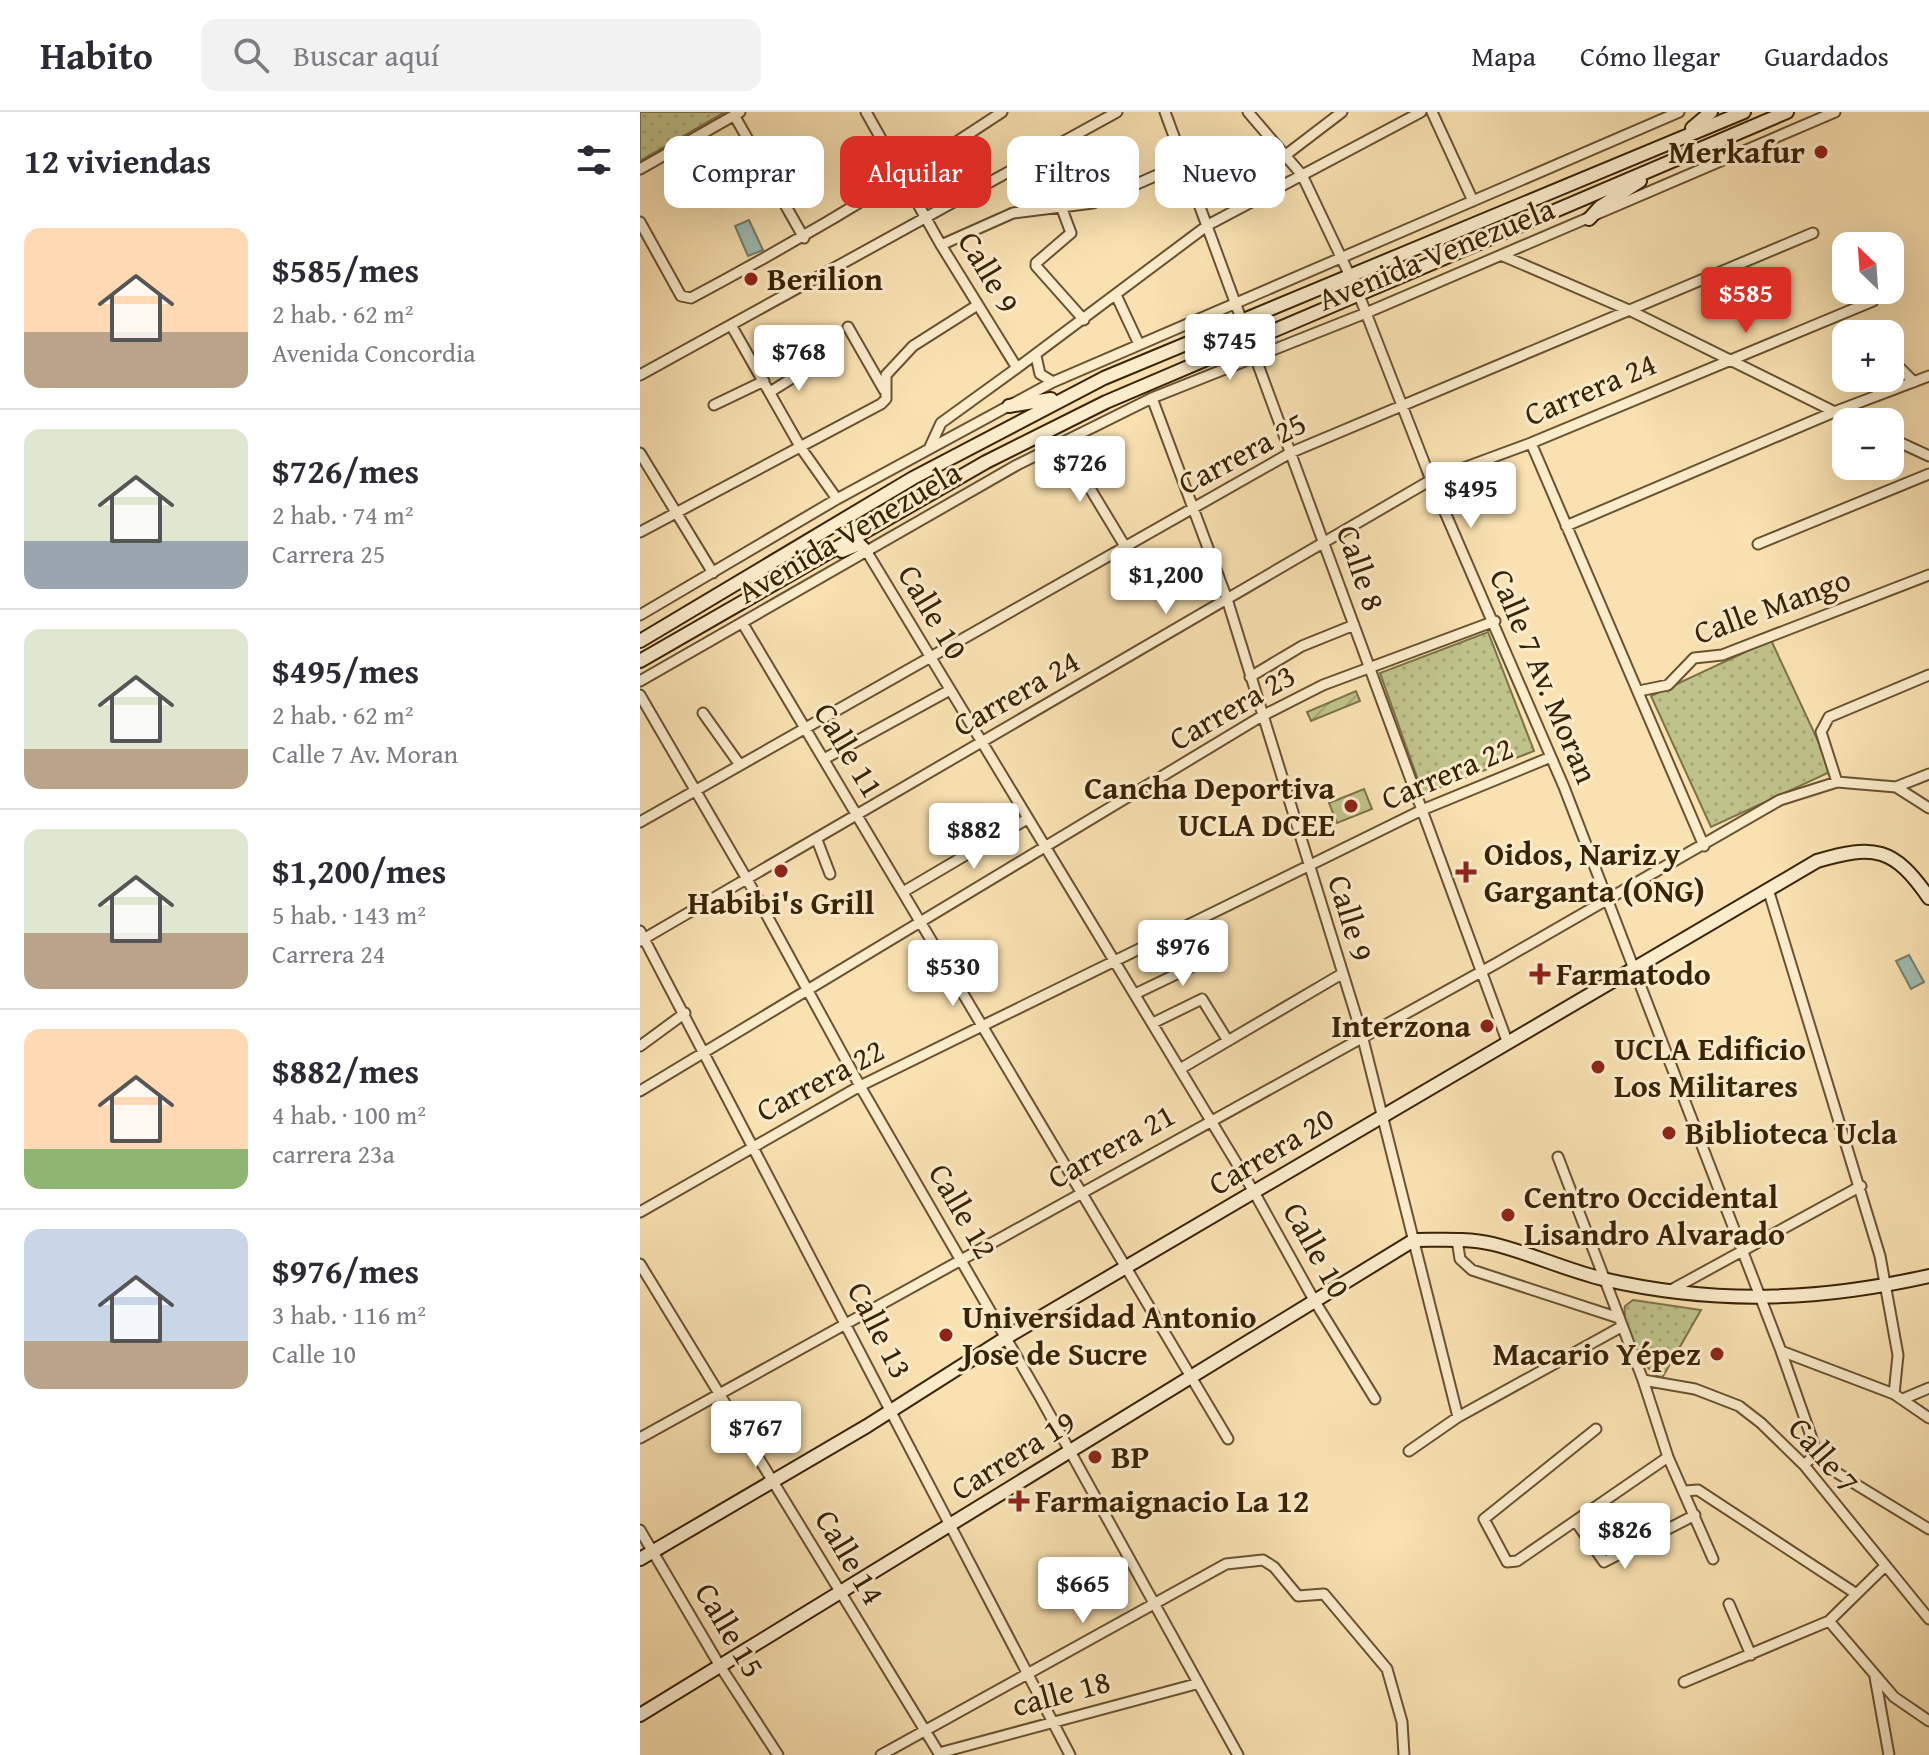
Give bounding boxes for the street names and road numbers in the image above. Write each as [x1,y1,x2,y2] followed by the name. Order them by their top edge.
[1310,185,1561,322] street label: Avenida Venezuela
[947,222,1032,322] street label: Calle 9
[1517,340,1663,437] street label: Carrera 24
[1169,399,1314,506] street label: Carrera 25
[728,448,970,615] street label: Avenida Venezuela
[1325,519,1398,617] street label: Calle 8
[887,555,980,668] street label: Calle 10
[1687,555,1857,656] street label: Calle Mango
[1478,561,1611,790] street label: Calle 7 Av. Moran
[944,637,1088,748] street label: Carrera 24
[1160,651,1304,762] street label: Carrera 23
[803,693,896,806] street label: Calle 11
[1374,724,1520,821] street label: Carrera 22
[1316,869,1387,967] street label: Calle 9
[747,1026,892,1133] street label: Carrera 22
[1038,1091,1183,1200] street label: Carrera 21
[1199,1095,1343,1207] street label: Carrera 20
[917,1154,1010,1267] street label: Calle 12
[1272,1193,1363,1306] street label: Calle 10
[836,1273,925,1386] street label: Calle 13
[941,1398,1084,1511] street label: Carrera 19
[1778,1406,1871,1503] street label: Calle 7
[804,1500,897,1613] street label: Calle 14
[684,1573,777,1686] street label: Calle 15
[1006,1657,1115,1728] street label: calle 18

